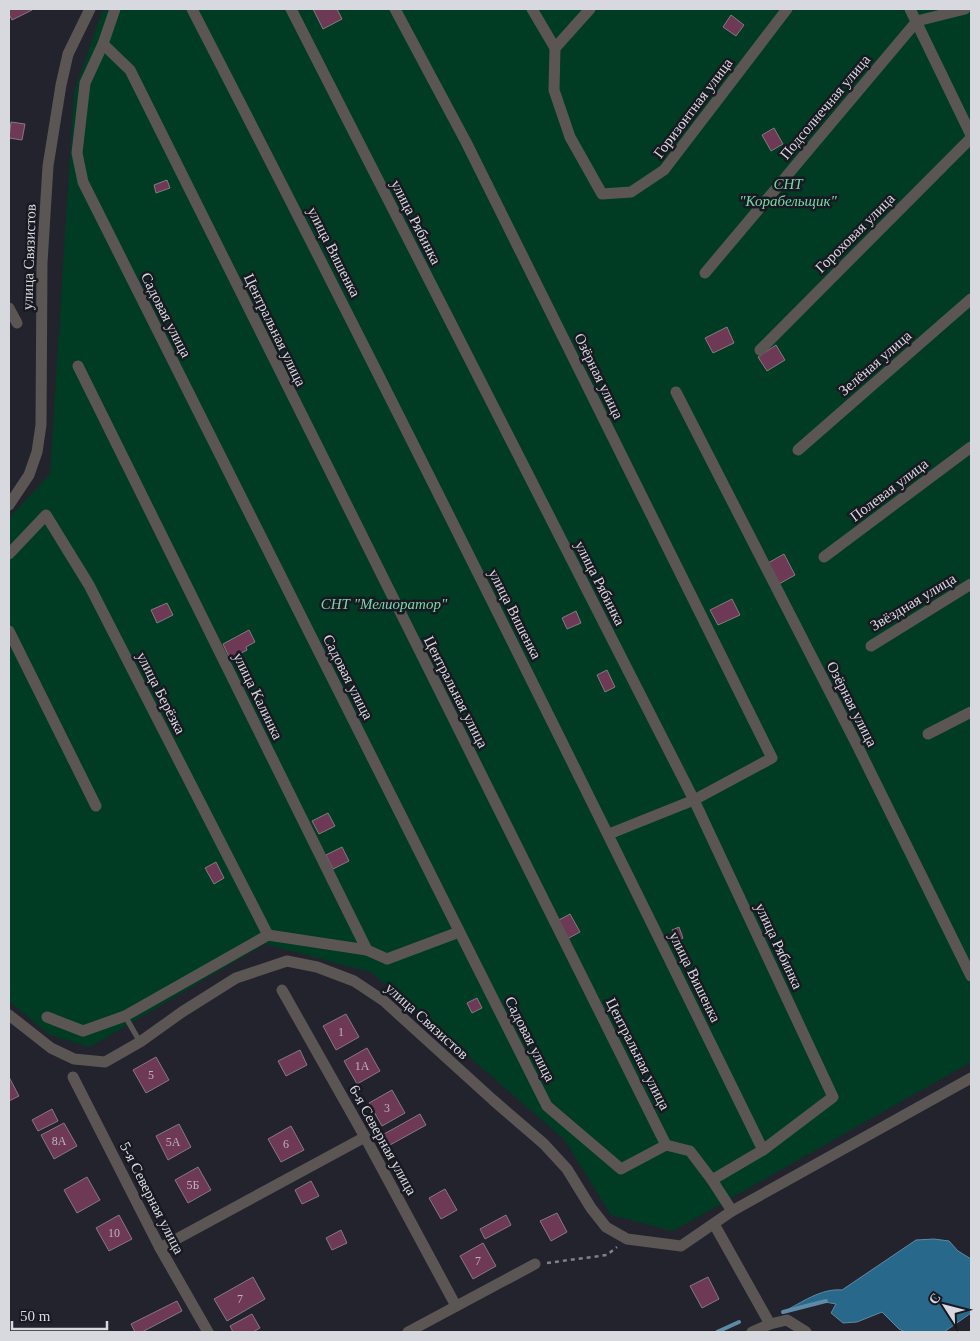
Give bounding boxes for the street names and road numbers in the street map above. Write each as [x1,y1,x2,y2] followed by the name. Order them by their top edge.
[777,51,874,162] street label: Подсолнечная улица
[650,55,736,161] street label: Горизонтная улица
[388,177,444,267] street label: улица Рябинка
[812,190,898,276] street label: Гороховая улица
[19,204,39,310] street label: улица Связистов
[304,204,364,300] street label: улица Вишенка
[138,270,194,360] street label: Садовая улица
[241,271,309,389] street label: Центральная улица
[836,327,915,399] street label: Зелёная улица
[571,331,627,422] street label: Озёрная улица
[847,455,931,525] street label: Полевая улица
[572,538,628,628] street label: улица Рябинка
[485,566,545,662] street label: улица Вишенка
[867,570,959,634] street label: Звёздная улица
[320,632,376,722] street label: Садовая улица
[421,633,491,751] street label: Центральная улица
[133,649,189,737] street label: улица Берёзка
[230,650,286,742] street label: улица Калинка
[824,659,880,749] street label: Озёрная улица
[752,901,806,992] street label: улица Рябинка
[666,929,724,1025] street label: улица Вишенка
[382,980,472,1062] street label: улица Связистов
[502,994,558,1084] street label: Садовая улица
[603,995,673,1113] street label: Центральная улица
[346,1082,420,1198] street label: 6-я Северная улица
[117,1139,187,1257] street label: 5-я Северная улица

